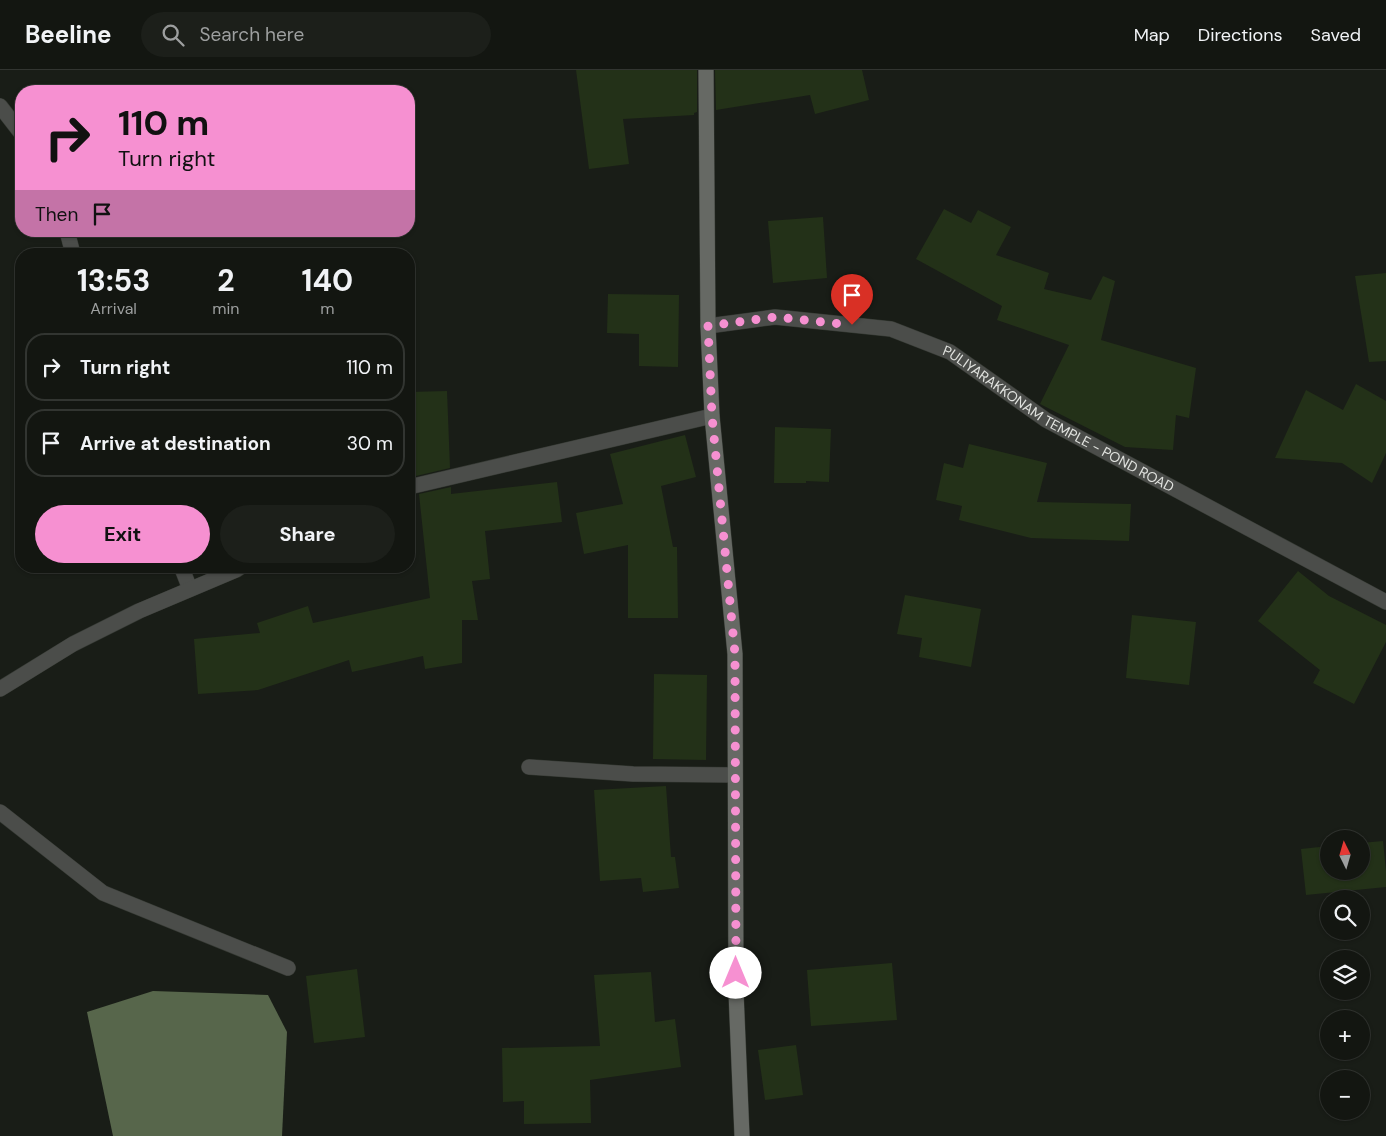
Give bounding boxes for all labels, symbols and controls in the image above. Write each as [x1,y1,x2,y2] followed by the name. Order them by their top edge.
[141,12,491,57] search box
[25,19,111,50] text: Beeline
[159,21,187,49] icon: search
[199,22,304,47] text: Search here
[1134,23,1170,47] text: Map
[1198,23,1283,47] text: Directions
[1311,23,1361,47] text: Saved
[118,100,209,146] text: 110 m
[35,105,100,170] icon: right
[118,144,215,173] text: Turn right
[88,200,116,228] icon: arrive
[35,202,78,227] text: Then
[77,261,150,300] text: 13:53
[217,261,235,300] text: 2
[301,261,353,300] text: 140
[831,274,873,325] pin
[838,281,866,309] icon: arrive
[90,298,137,319] text: Arrival
[212,298,240,319] text: min
[320,298,334,319] text: m
[940,341,1177,496] street label: PULIYARAKKONAM TEMPLE - POND ROAD
[37,353,65,381] icon: right
[80,355,170,380] text: Turn right
[346,355,393,380] text: 110 m
[37,429,65,457] icon: arrive
[80,431,271,456] text: Arrive at destination
[347,431,393,456] text: 30 m
[35,505,210,563] button: Exit
[220,505,395,563] button: Share
[1320,830,1370,880] north arrow
[1320,830,1370,1120] map controls
[1320,890,1370,940] button: search
[709,946,761,998] position arrow
[1320,950,1370,1000] button: layers
[1320,1010,1370,1060] button: +
[1320,1070,1370,1120] button: −

